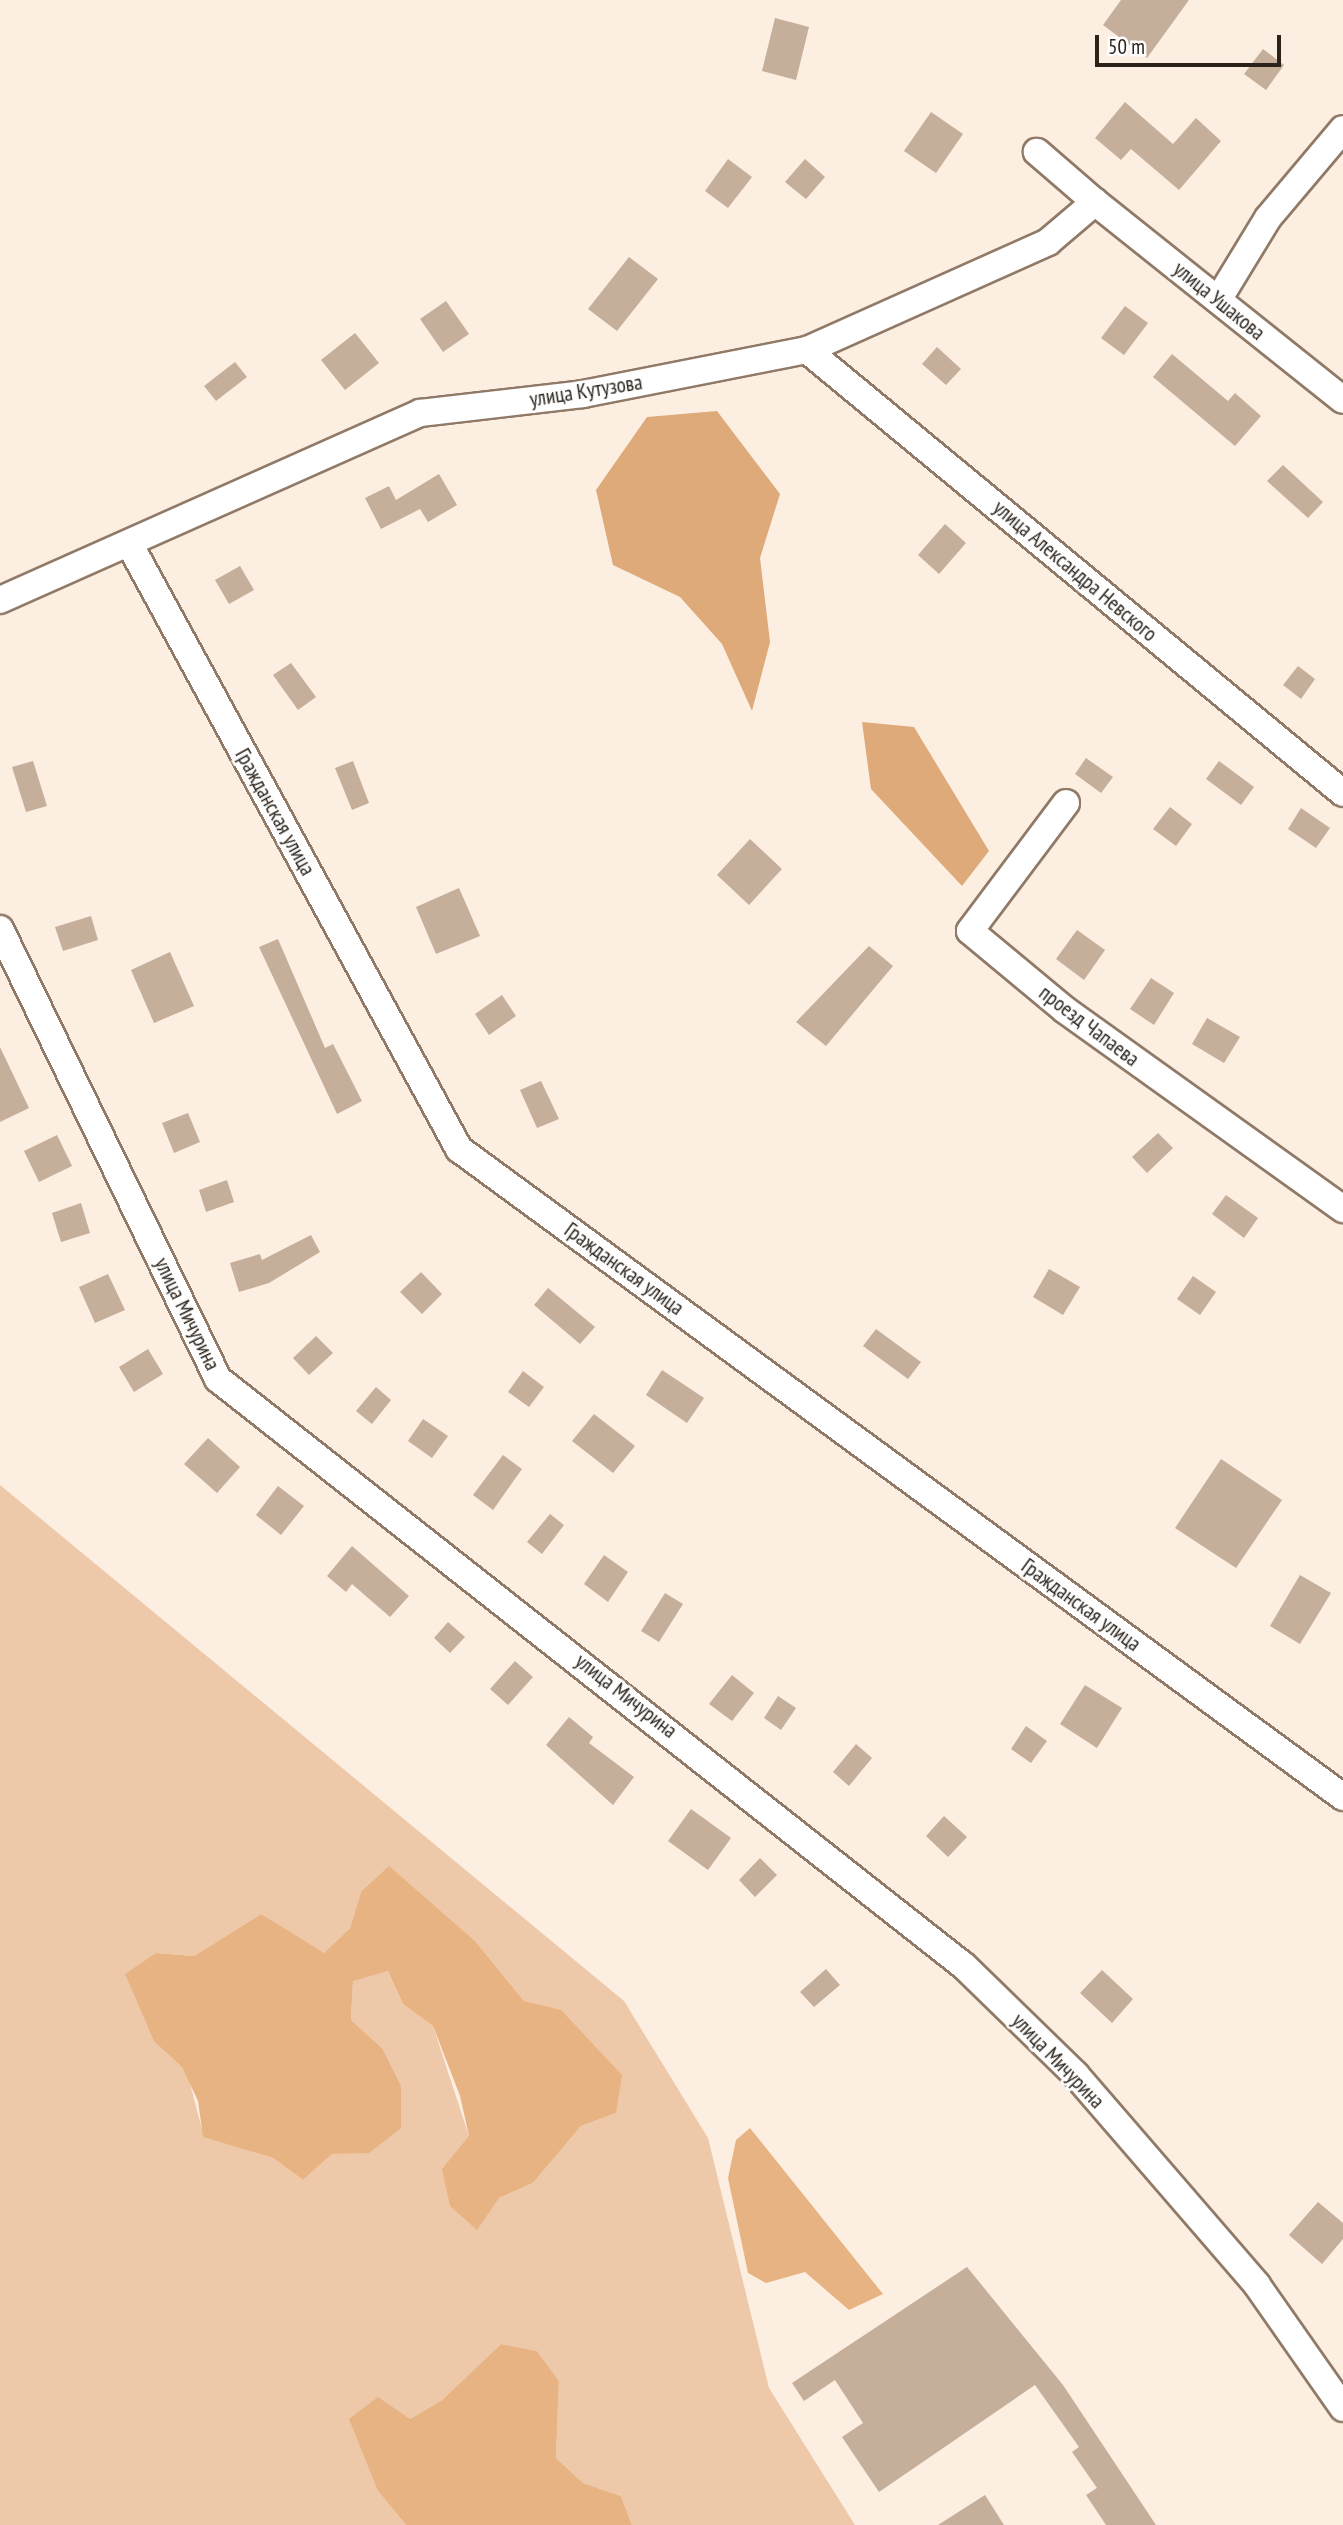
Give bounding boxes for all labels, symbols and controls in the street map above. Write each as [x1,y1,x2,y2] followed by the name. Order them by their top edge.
[1098,21,1284,65] scale bar
[1108,33,1145,60] text: 50 m
[1168,256,1270,346] street label: улица Ушакова
[528,370,644,412] street label: улица Кутузова
[988,495,1162,647] street label: улица Александра Невского
[230,744,320,880] street label: Гражданская улица
[1034,980,1144,1072] street label: проезд Чапаева
[559,1217,689,1321] street label: Гражданская улица
[149,1254,225,1374] street label: улица Мичурина
[1016,1553,1146,1657] street label: Гражданская улица
[570,1648,682,1744] street label: улица Мичурина
[1006,2008,1110,2114] street label: улица Мичурина

